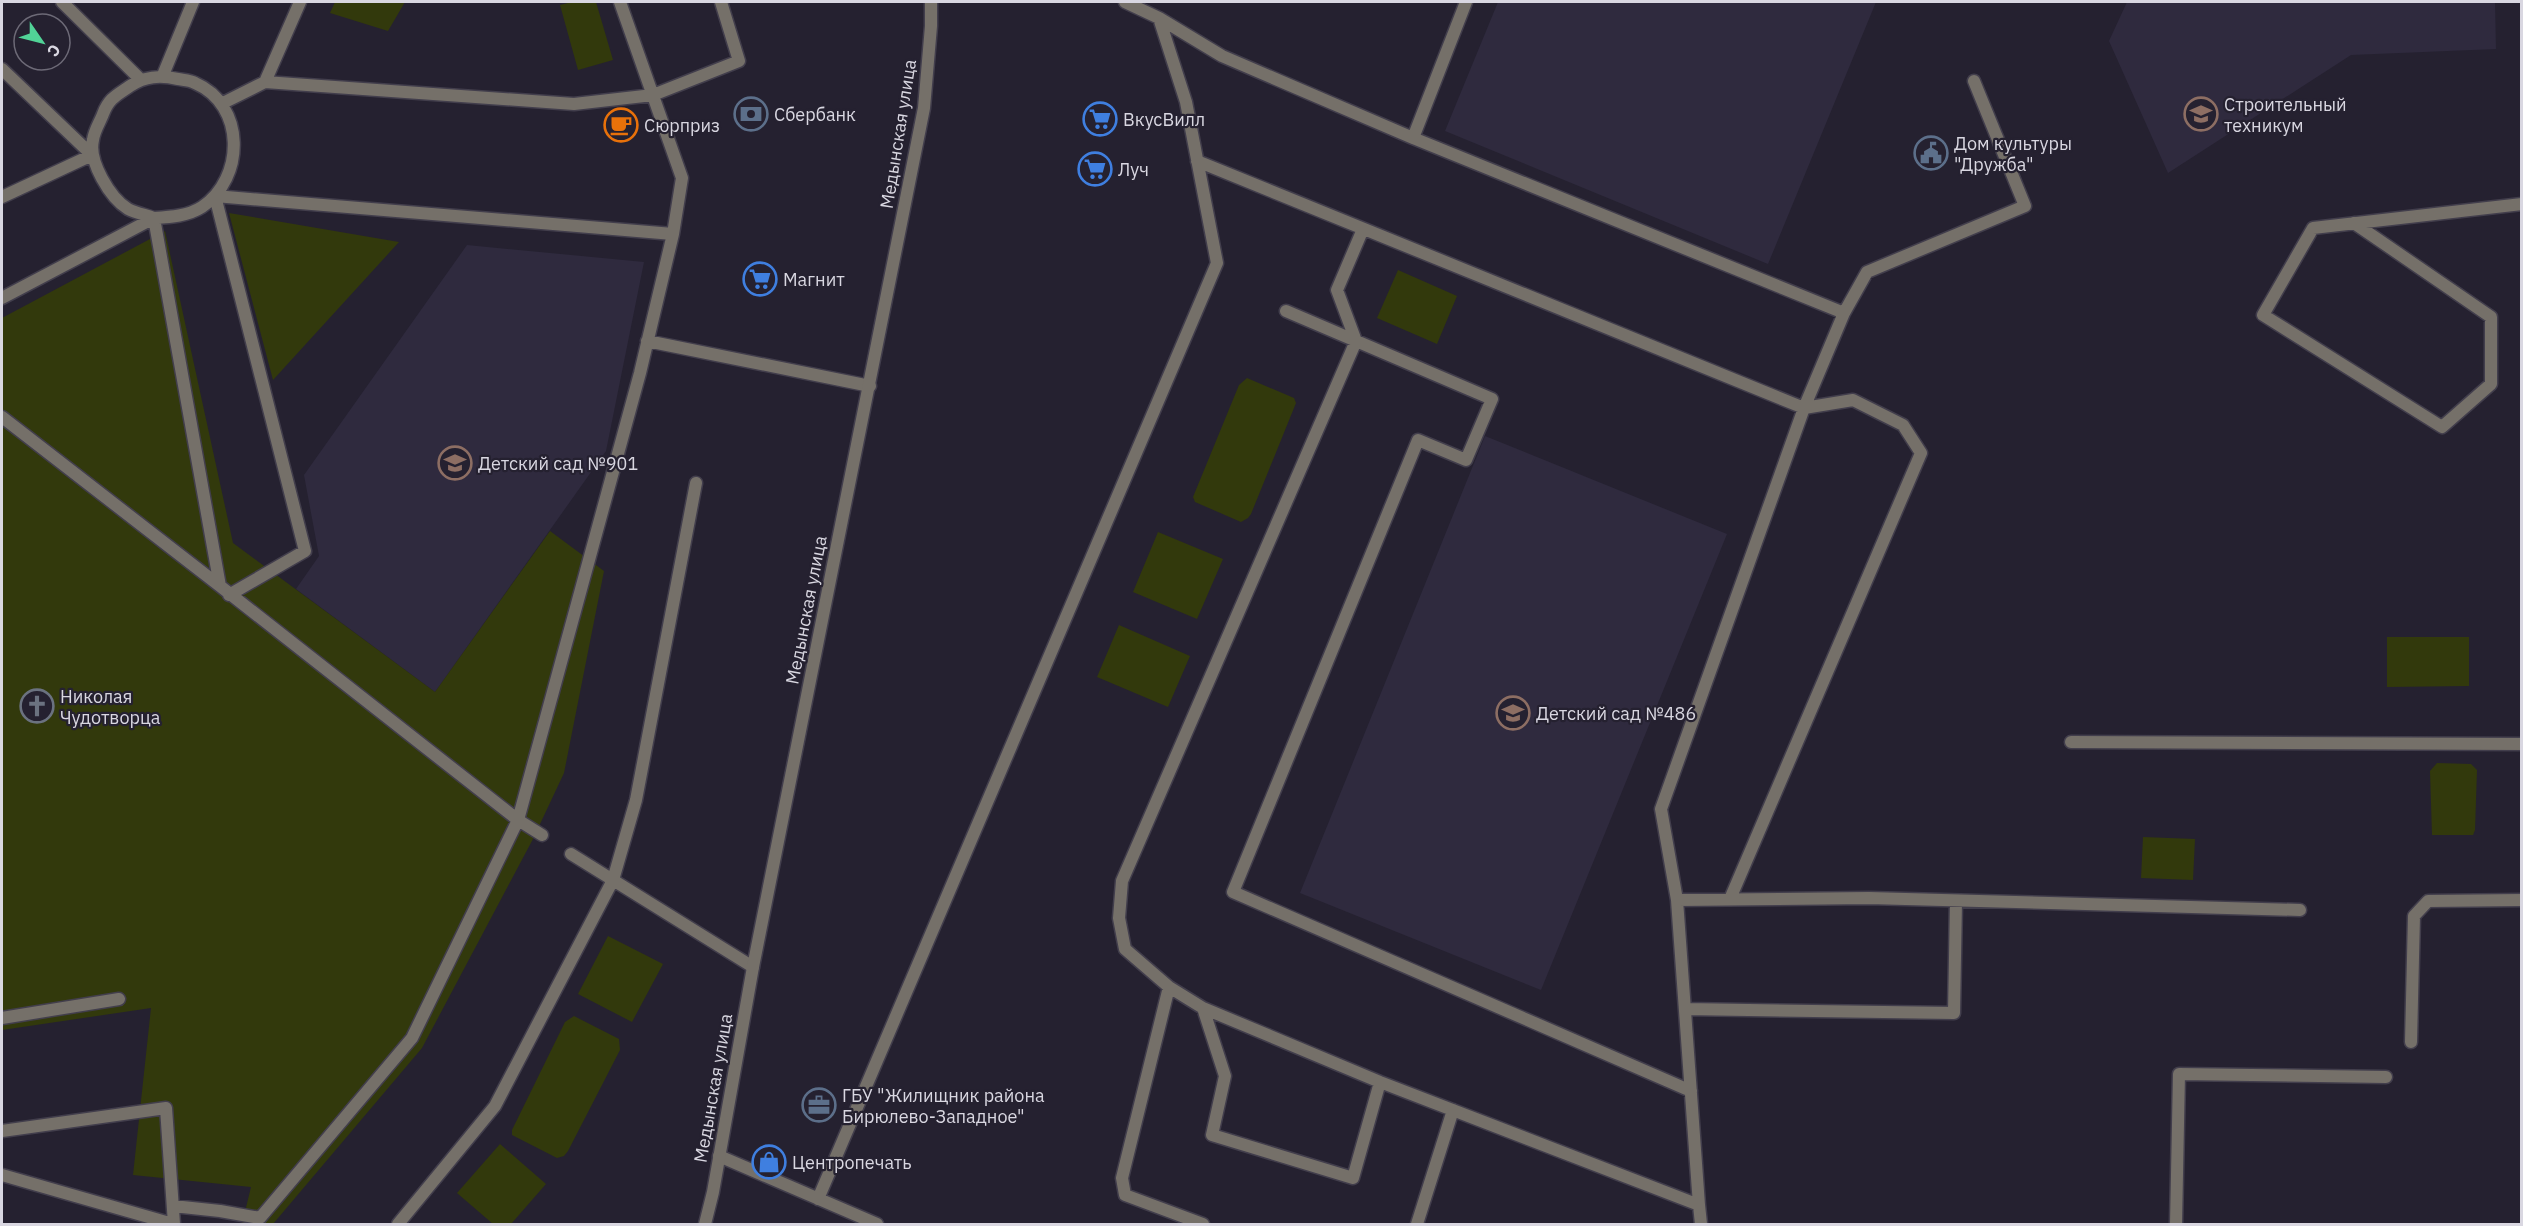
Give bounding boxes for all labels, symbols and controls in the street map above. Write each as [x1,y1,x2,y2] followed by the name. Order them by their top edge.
[12,12,72,72] north arrow
[43,41,65,61] text: С
[875,57,921,210] street label: Медынская улица
[2224,93,2347,137] place label: Строительный техникум
[733,96,769,132] bank icon: Сбербанк
[2183,96,2219,132] school or university icon: Строительный техникум
[1082,101,1118,137] supermarket icon: ВкусВилл
[774,103,856,126] place label: Сбербанк
[603,107,639,143] cafe icon: Сюрприз
[1123,108,1205,131] place label: ВкусВилл
[644,114,720,137] place label: Сюрприз
[1954,132,2072,176] place label: Дом культуры "Дружба"
[1913,135,1949,171] public building icon: Дом культуры "Дружба"
[1077,151,1113,187] supermarket icon: Луч
[1118,158,1149,181] place label: Луч
[742,261,778,297] supermarket icon: Магнит
[783,268,845,291] place label: Магнит
[437,445,473,481] school or university icon: Детский сад №901
[478,452,638,475] place label: Детский сад №901
[780,533,832,686] street label: Медынская улица
[60,685,161,729] place label: Николая Чудотворца
[19,688,55,724] church icon: Николая Чудотворца
[1495,695,1531,731] school or university icon: Детский сад №486
[1536,702,1696,725] place label: Детский сад №486
[689,1011,738,1164] street label: Медынская улица
[842,1084,1045,1128] place label: ГБУ "Жилищник района Бирюлево-Западное"
[801,1087,837,1123] office icon: ГБУ "Жилищник района Бирюлево-Западное"
[751,1144,787,1180] shop icon: Центропечать
[792,1151,912,1174] place label: Центропечать

